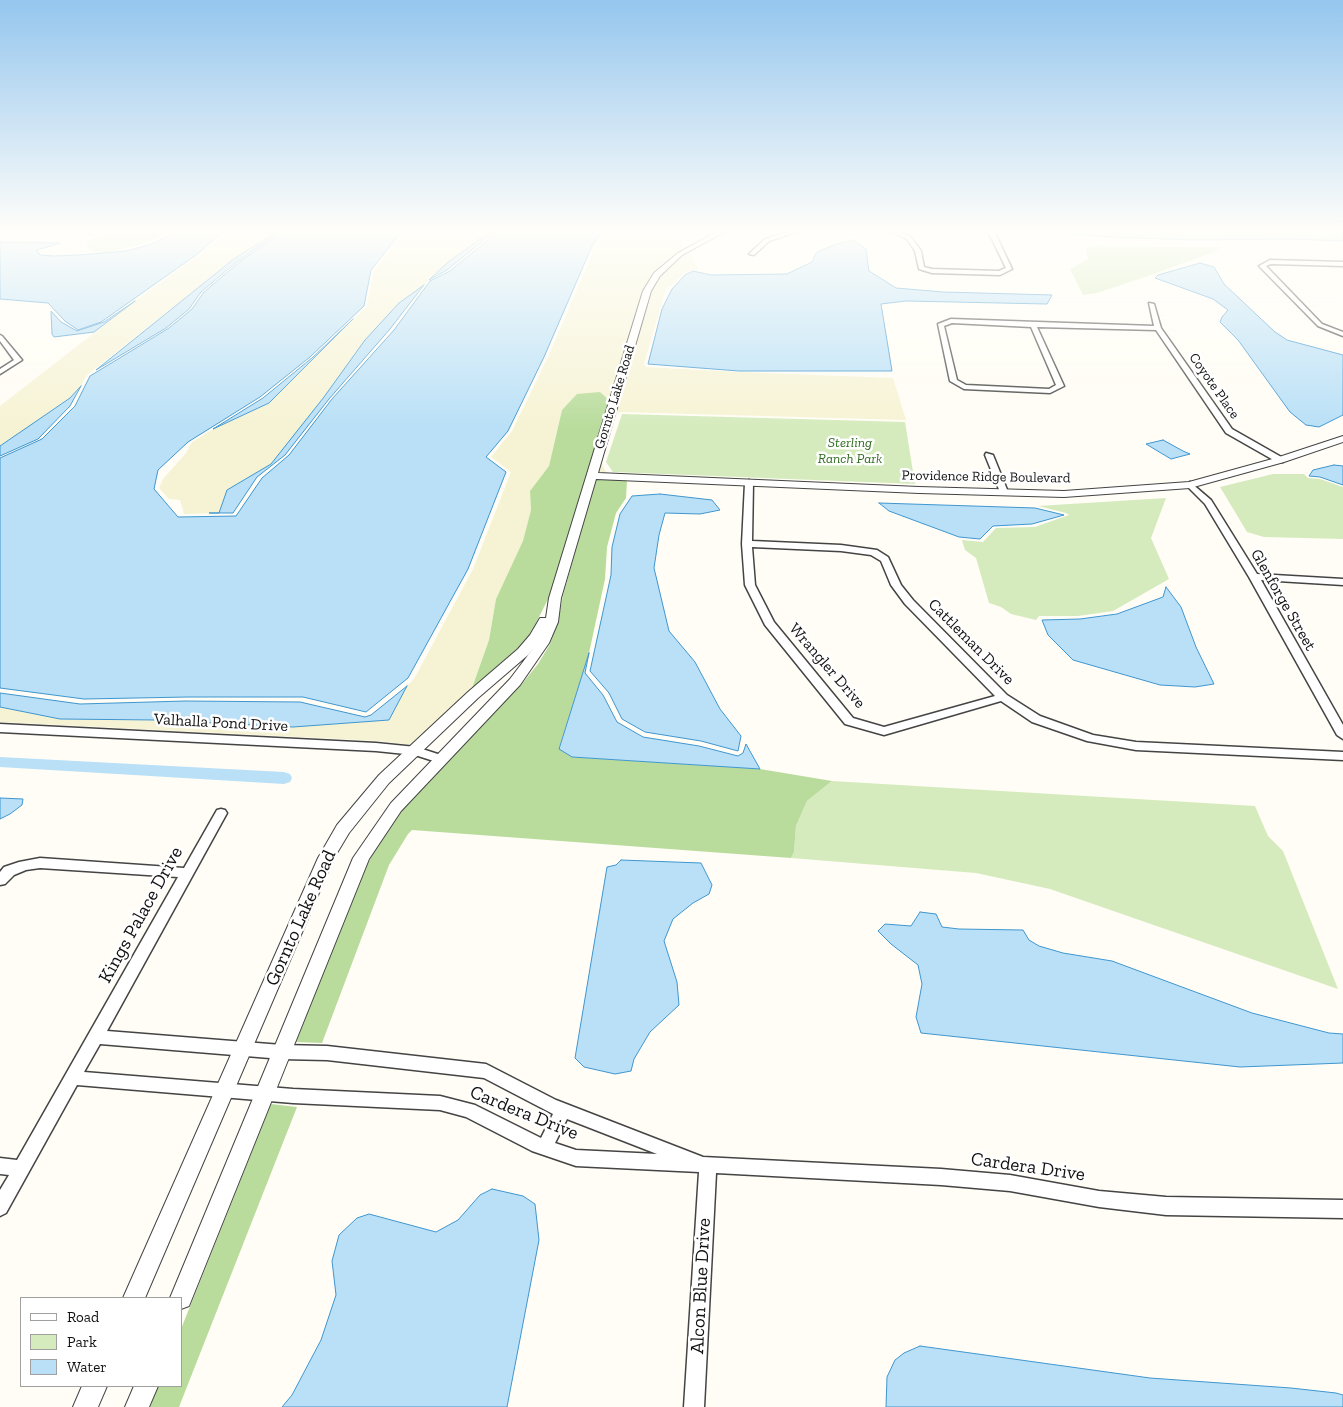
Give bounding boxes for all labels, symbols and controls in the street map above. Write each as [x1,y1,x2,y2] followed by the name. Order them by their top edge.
[591,343,639,451] street label: Gornto Lake Road
[1185,350,1243,422] street label: Coyote Place
[818,435,882,468] park label: Sterling Ranch Park
[901,467,1071,487] street label: Providence Ridge Boulevard
[1246,546,1320,654] street label: Glenforge Street
[924,595,1018,689] street label: Cattleman Drive
[785,619,869,713] street label: Wrangler Drive
[153,710,289,736] street label: Valhalla Pond Drive
[94,843,188,987] street label: Kings Palace Drive
[261,847,341,989] street label: Gornto Lake Road
[466,1081,582,1145] street label: Cardera Drive
[969,1148,1087,1186] street label: Cardera Drive
[686,1217,716,1355] street label: Alcon Blue Drive
[20,1297,182,1387] legend
[67,1308,99,1326] text: Road
[67,1333,97,1351] text: Park
[67,1358,107,1376] text: Water

